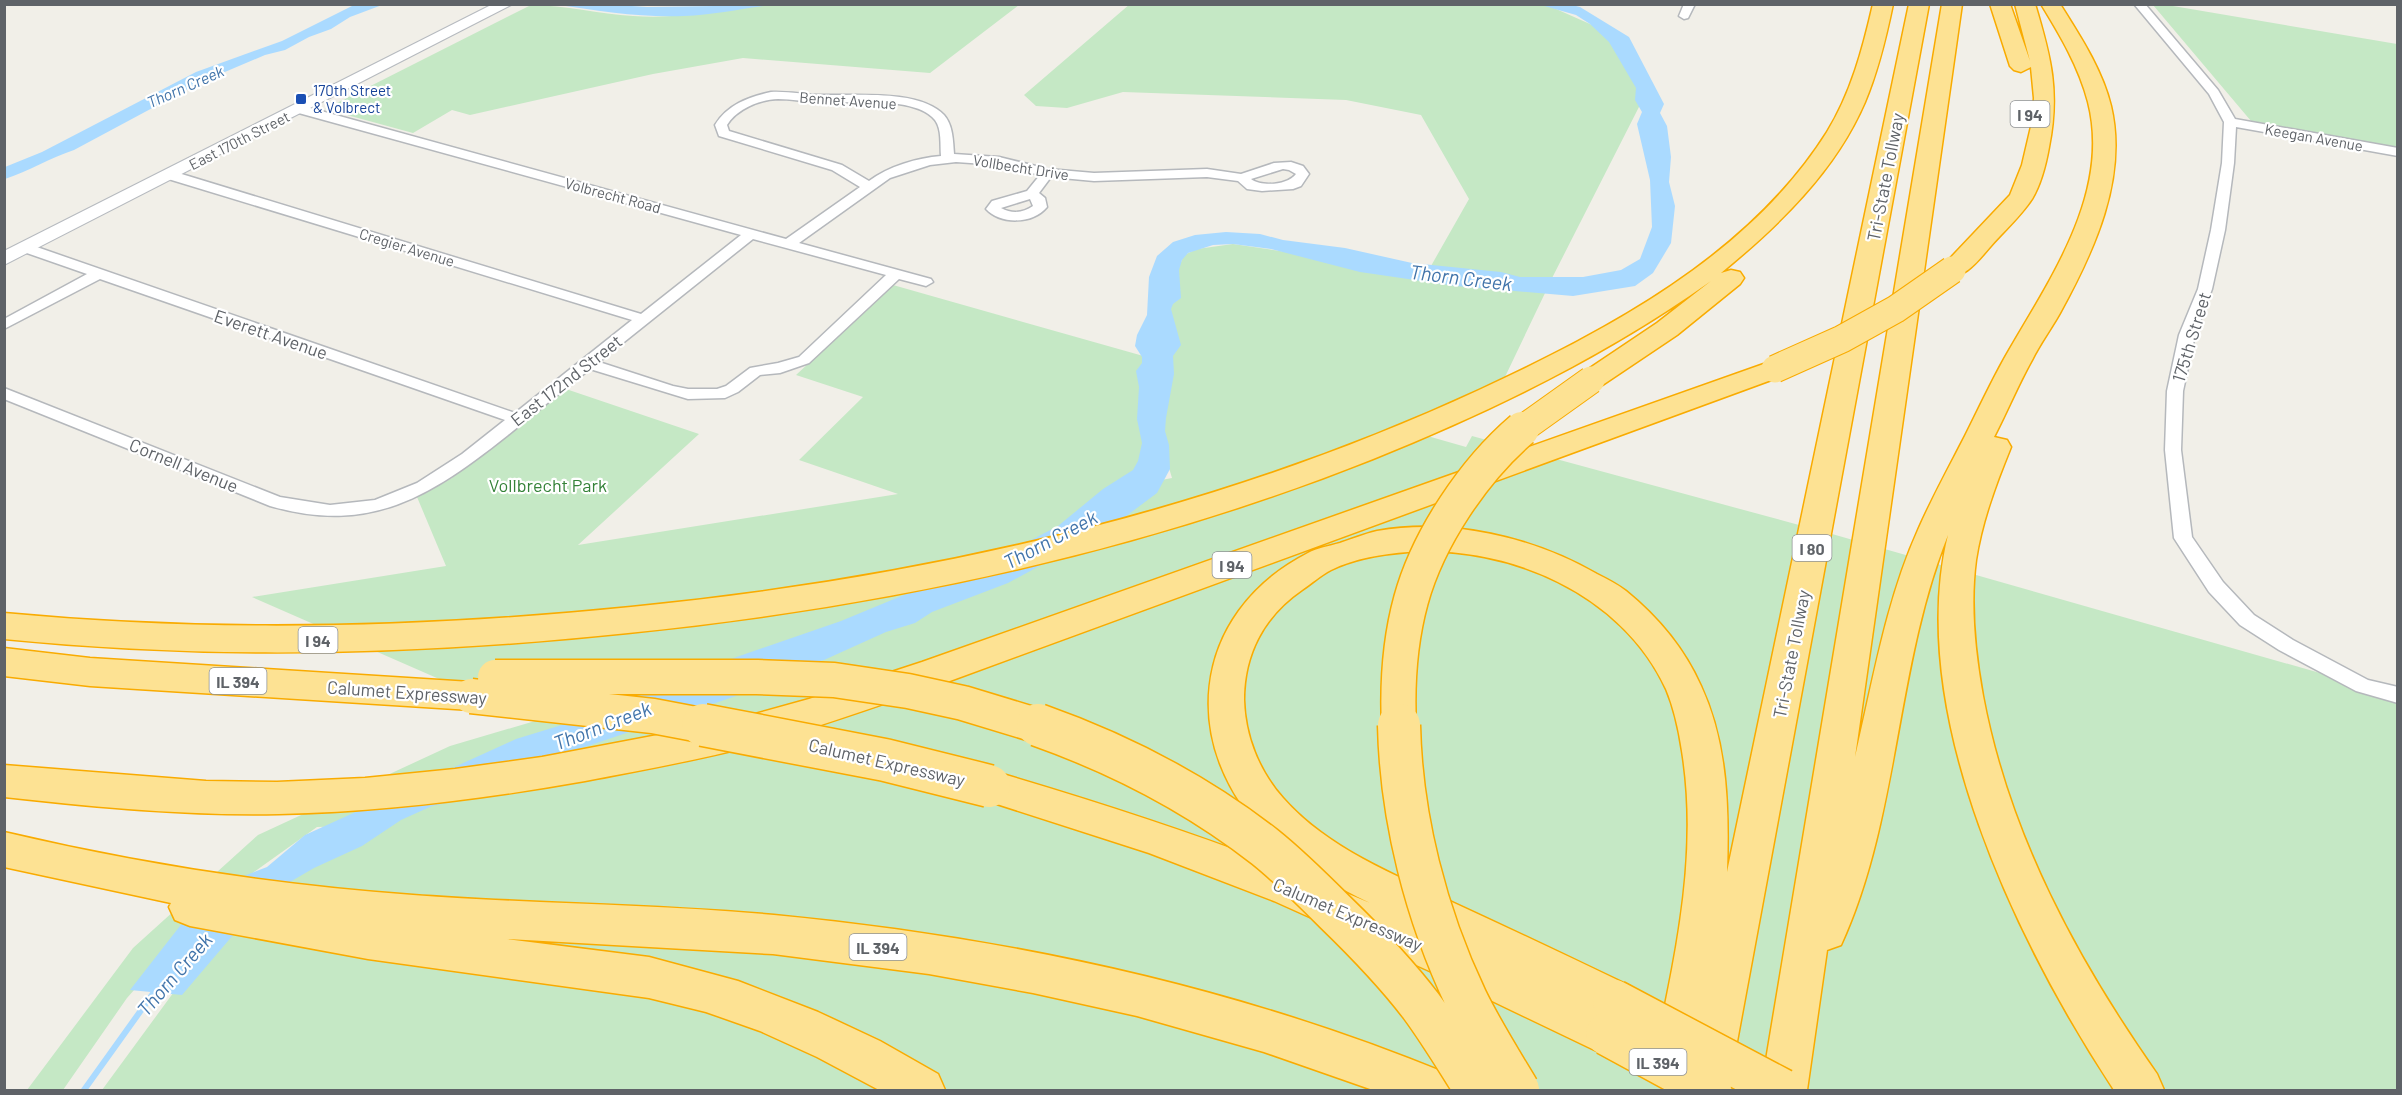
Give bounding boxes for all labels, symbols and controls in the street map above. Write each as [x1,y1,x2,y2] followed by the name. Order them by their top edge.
[144,61,227,111] water label: Thorn Creek
[313,81,391,116] place label: 170th Street & Volbrect
[799,88,897,112] street label: Bennet Avenue
[294,92,308,106] marker: 170th Street & Volbrect
[2010,101,2050,127] road number: I 94
[186,107,292,173] street label: East 170th Street
[1862,111,1908,243] street label: Tri-State Tollway
[2263,120,2365,154] street label: Keegan Avenue
[972,151,1070,183] street label: Vollbecht Drive
[563,174,663,216] street label: Volbrecht Road
[357,224,457,270] street label: Cregier Avenue
[1409,259,1514,295] water label: Thorn Creek
[2167,289,2215,385] street label: 175th Street
[211,304,331,364] street label: Everett Avenue
[506,330,626,430] street label: East 172nd Street
[126,433,242,497] street label: Cornell Avenue
[489,474,607,496] park label: Vollbrecht Park
[999,504,1101,574] water label: Thorn Creek
[1792,535,1832,561] road number: I 80
[1212,552,1252,578] road number: I 94
[1768,588,1814,720] street label: Tri-State Tollway
[298,627,338,653] road number: I 94
[210,668,266,694] road number: IL 394
[326,675,488,709] street label: Calumet Expressway
[550,695,654,755] water label: Thorn Creek
[807,733,967,791] street label: Calumet Expressway
[1270,873,1426,955] street label: Calumet Expressway
[131,927,217,1021] water label: Thorn Creek
[850,934,906,960] road number: IL 394
[1630,1049,1686,1075] road number: IL 394

